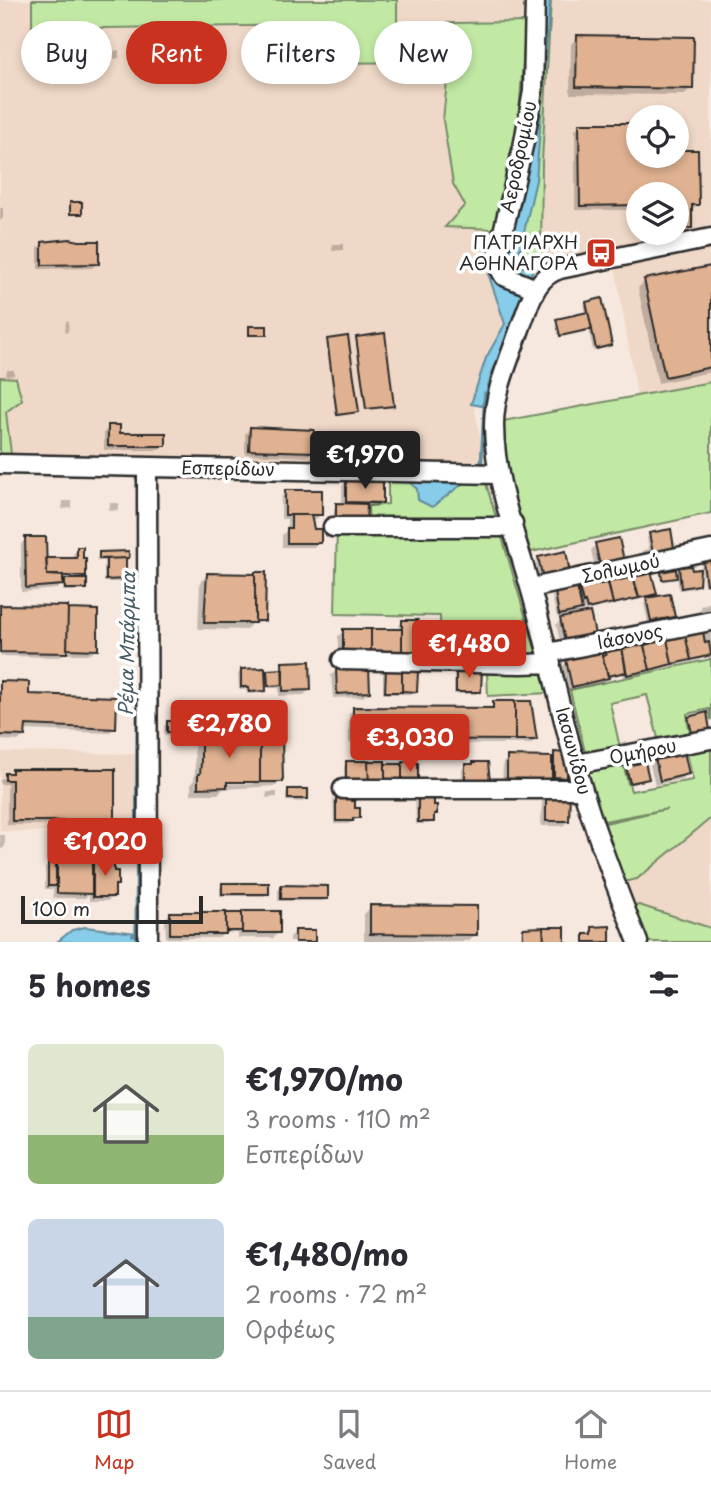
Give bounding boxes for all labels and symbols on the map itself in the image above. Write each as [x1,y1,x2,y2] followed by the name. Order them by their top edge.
[492,98,543,215] street label: Αεροδρομίου
[459,228,578,276] place label: ΠΑΤΡΙΑΡΧΗ ΑΘΗΝΑΓΟΡΑ
[584,236,618,270] bus stop icon: ΠΑΤΡΙΑΡΧΗ ΑΘΗΝΑΓΟΡΑ
[308,432,422,491] pin: €1,970
[181,453,275,482] street label: Εσπερίδων
[579,546,662,589] street label: Σολωμού
[111,570,141,716] water label: Ρέμα Μπάρμπα
[595,616,665,655] street label: Ιάσονος
[412,620,526,680] pin: €1,480
[172,700,286,760] pin: €2,780
[550,704,599,797] street label: Ιασωνίδου
[353,714,467,774] pin: €3,030
[607,731,679,770] street label: Ομήρου
[48,818,162,878] pin: €1,020
[21,893,203,925] scale bar

